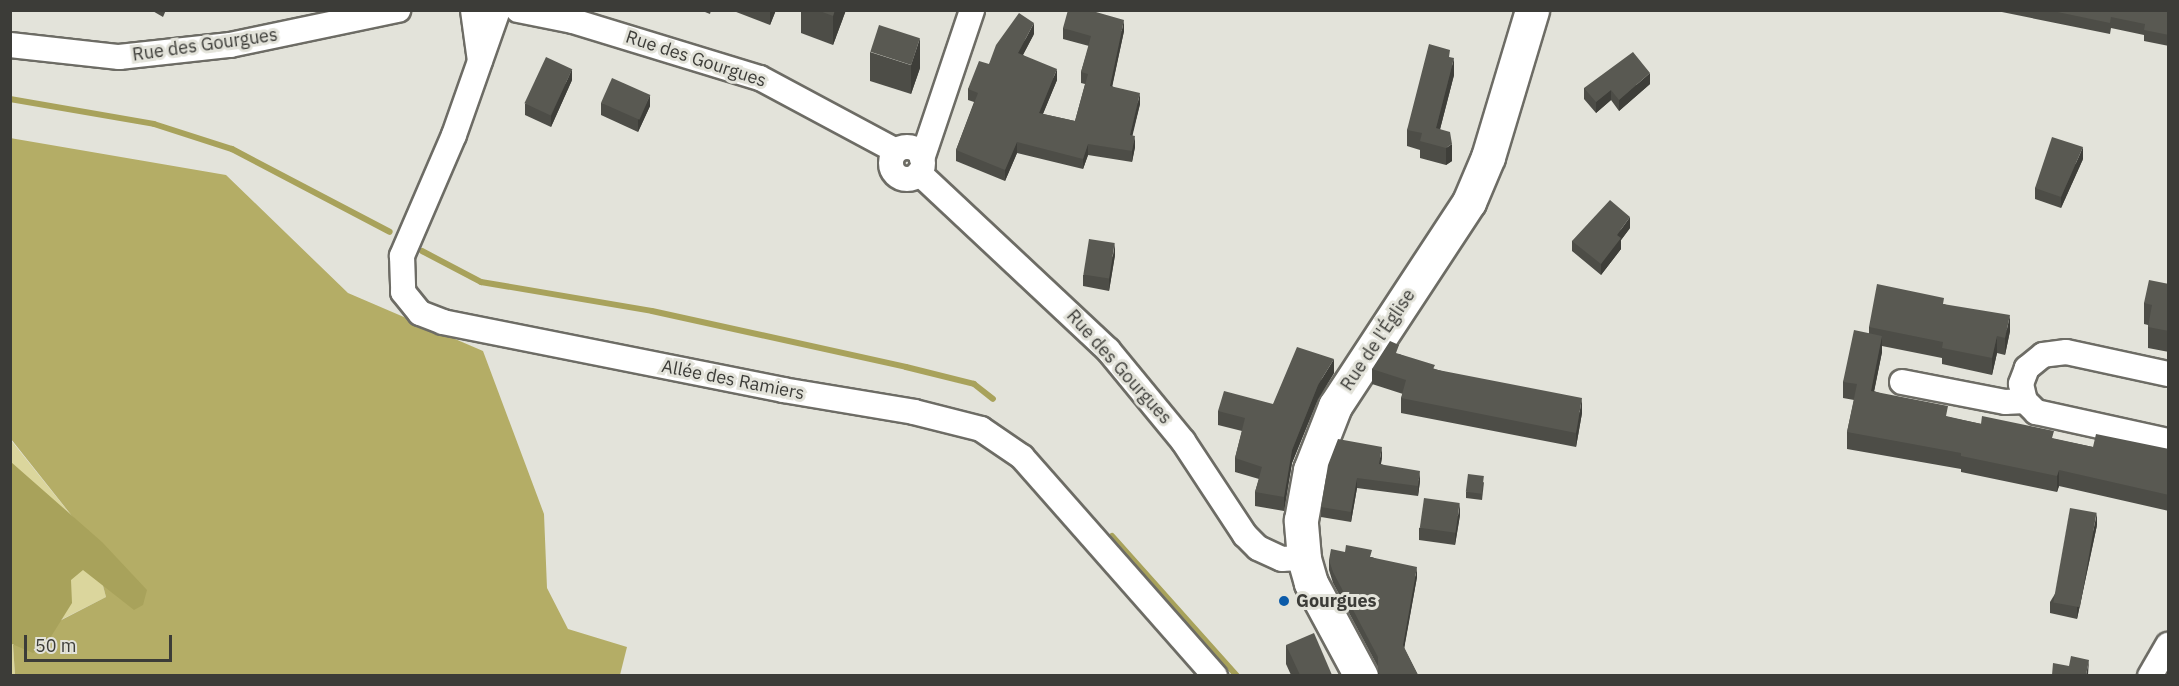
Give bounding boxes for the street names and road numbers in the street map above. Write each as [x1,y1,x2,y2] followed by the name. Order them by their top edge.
[131,24,279,66] street label: Rue des Gourgues
[623,26,769,92] street label: Rue des Gourgues
[1336,285,1420,395] street label: Rue de l'Église
[1062,305,1176,429] street label: Rue des Gourgues
[660,356,806,404] street label: Allée des Ramiers

